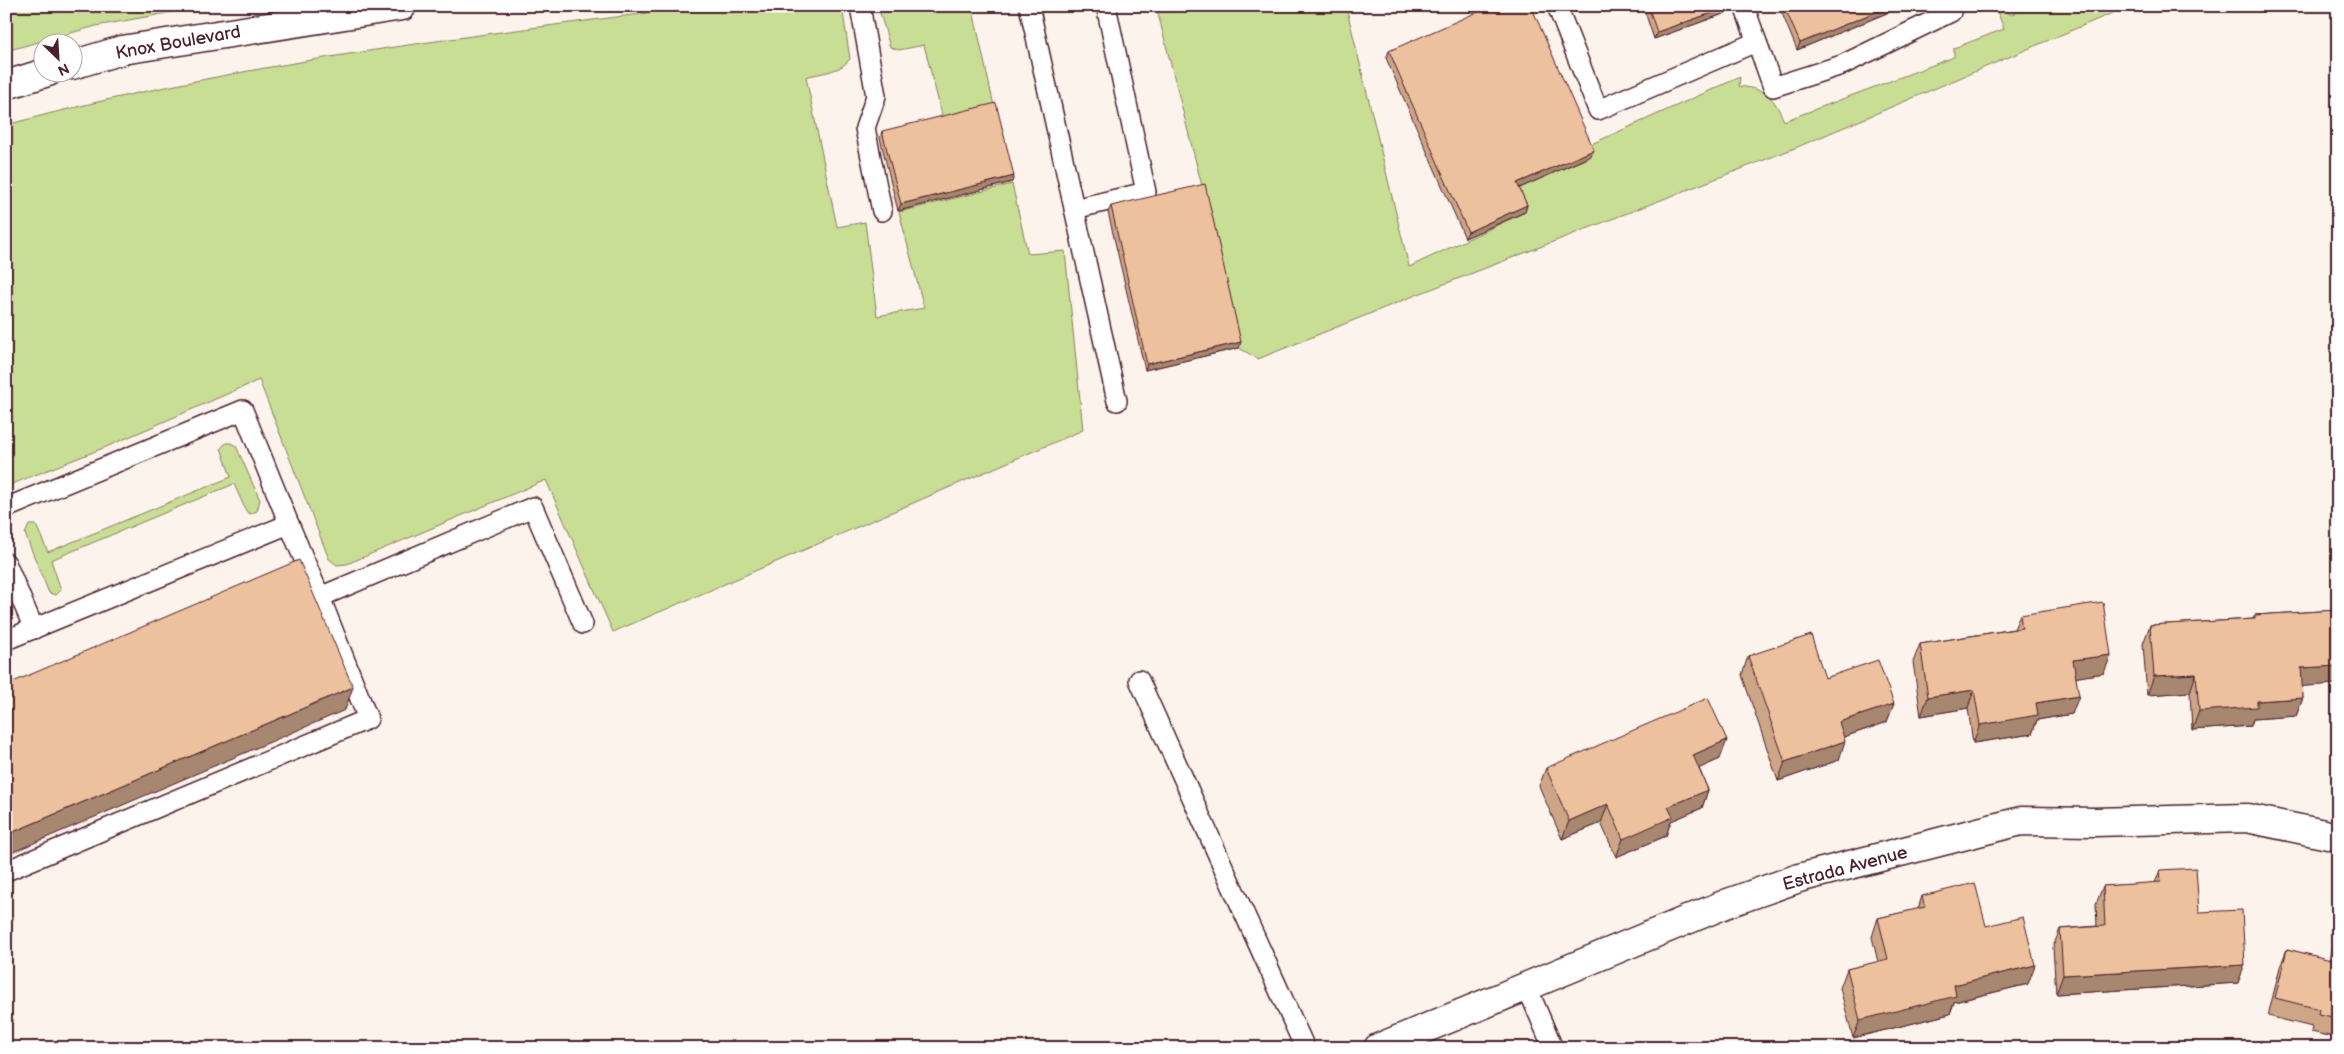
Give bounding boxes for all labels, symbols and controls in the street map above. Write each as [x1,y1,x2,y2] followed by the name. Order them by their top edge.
[114,21,242,64] street label: Knox Boulevard
[32,32,82,82] north arrow
[55,59,72,79] text: N
[1780,842,1910,895] street label: Estrada Avenue

